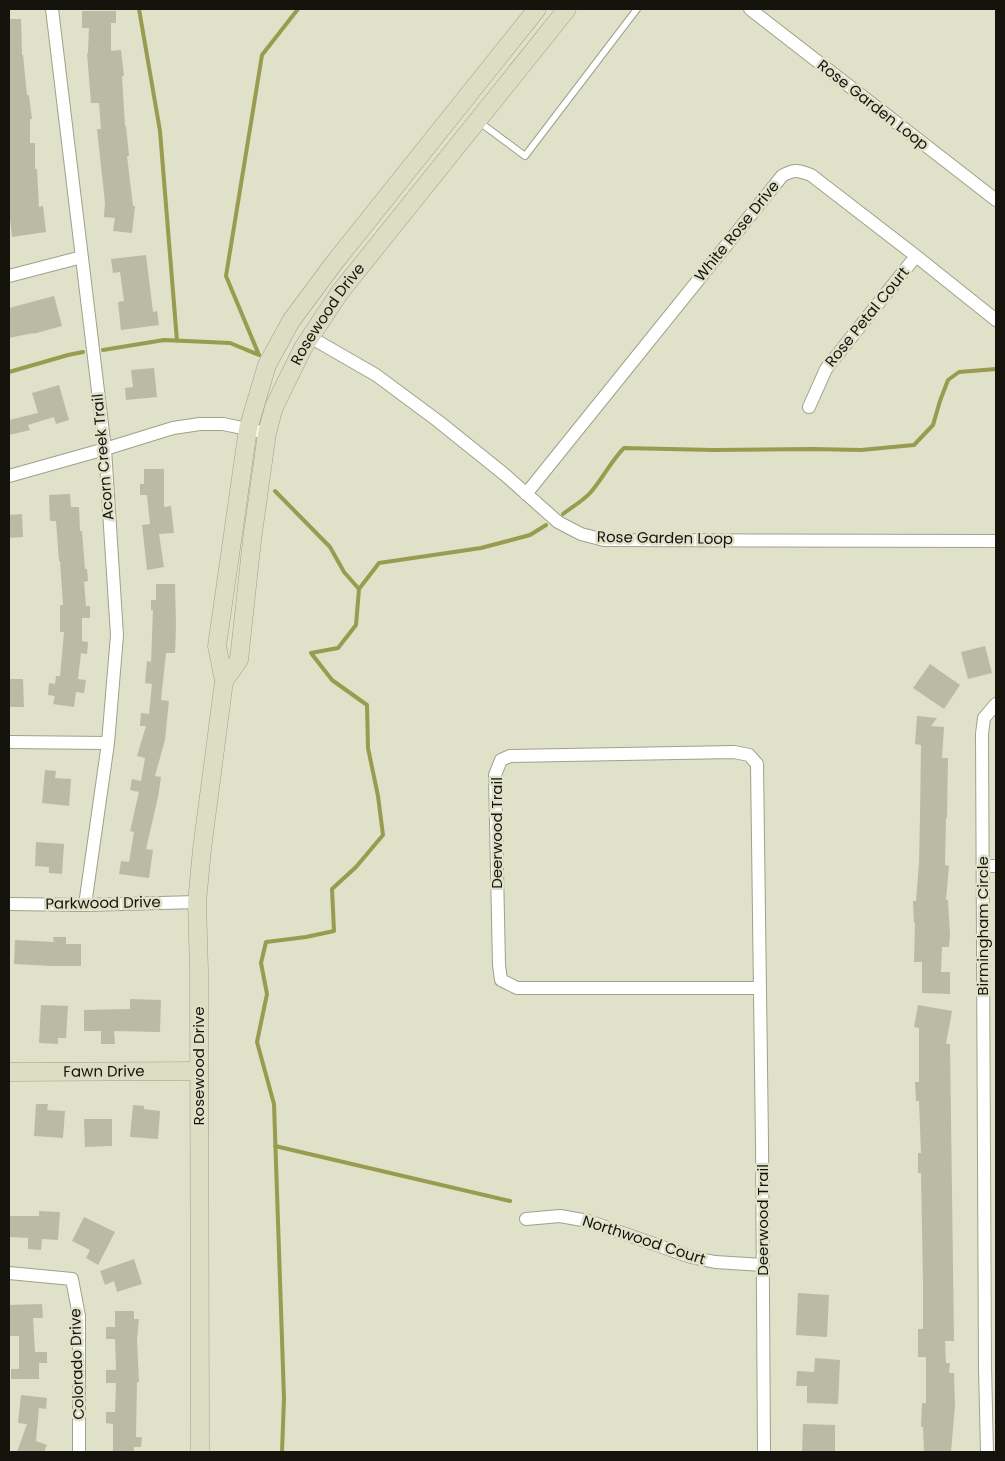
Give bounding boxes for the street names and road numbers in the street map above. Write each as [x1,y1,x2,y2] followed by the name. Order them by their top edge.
[813,54,933,155] street label: Rose Garden Loop
[689,176,784,286] street label: White Rose Drive
[285,258,369,368] street label: Rosewood Drive
[820,262,913,371] street label: Rose Petal Court
[87,393,118,521] street label: Acorn Creek Trail
[597,526,733,549] street label: Rose Garden Loop
[486,777,507,889] street label: Deerwood Trail
[972,856,993,996] street label: Birmingham Circle
[45,891,161,914] street label: Parkwood Drive
[188,1006,209,1126] street label: Rosewood Drive
[63,1060,145,1082] street label: Fawn Drive
[752,1164,773,1276] street label: Deerwood Trail
[580,1210,708,1269] street label: Northwood Court
[64,1308,89,1420] street label: Colorado Drive

